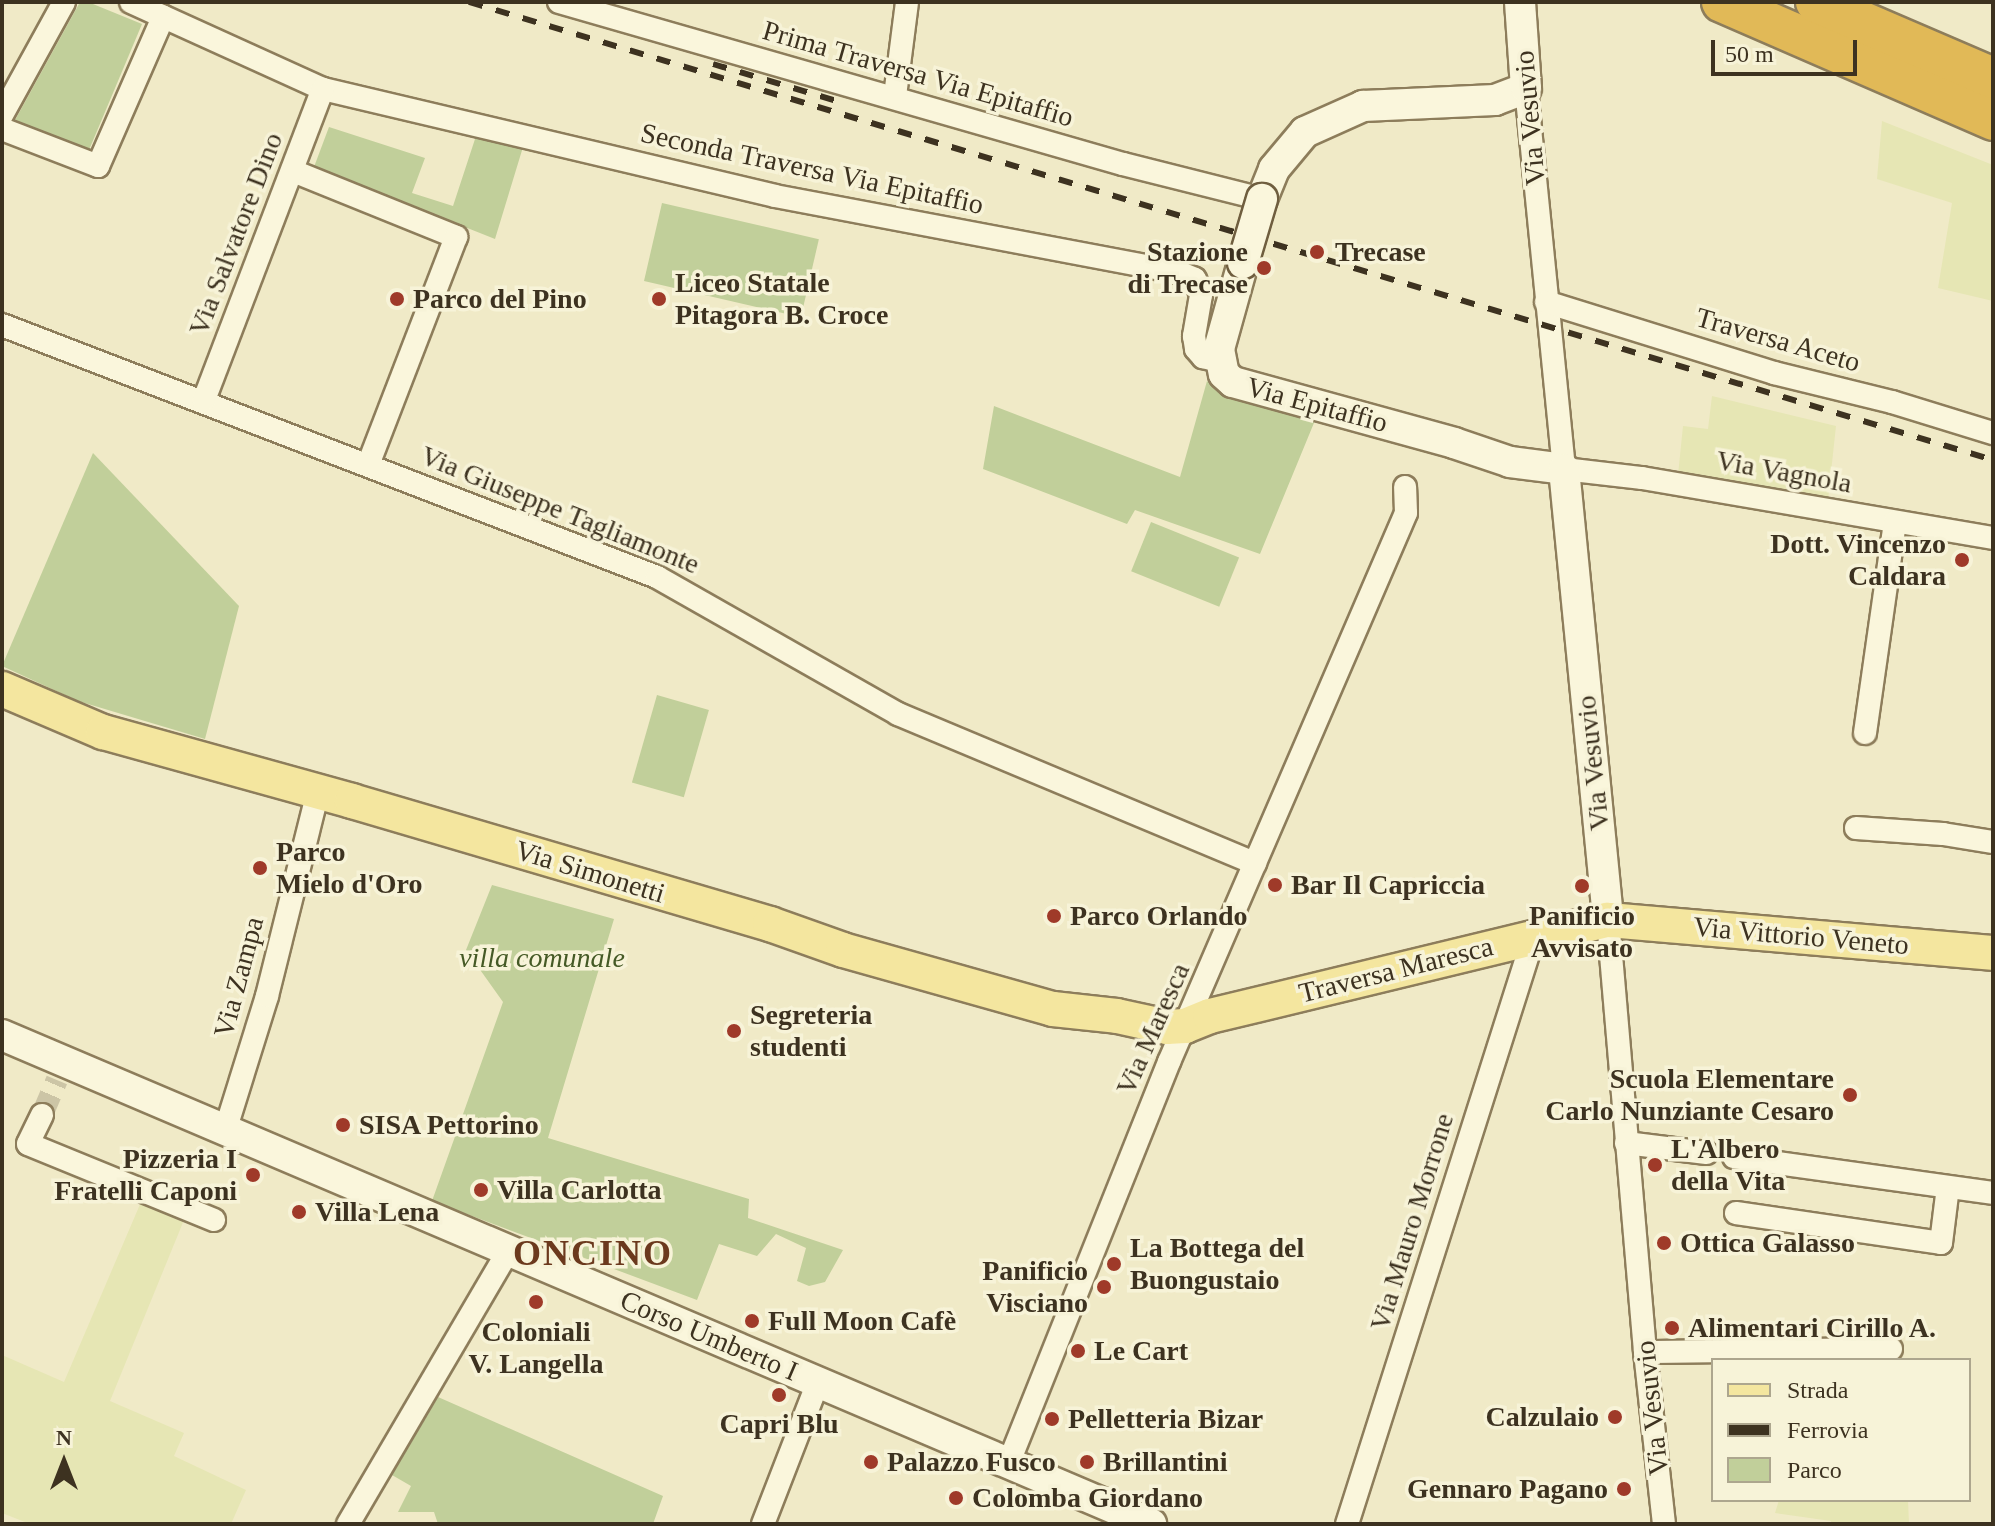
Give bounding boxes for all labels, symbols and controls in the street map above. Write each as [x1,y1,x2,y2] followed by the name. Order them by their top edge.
[758,13,1078,135] street label: Prima Traversa Via Epitaffio
[1715,24,1861,74] scale bar
[1725,41,1774,67] text: 50 m
[1507,49,1553,187] street label: Via Vesuvio
[637,116,987,222] street label: Seconda Traversa Via Epitaffio
[182,128,290,340] street label: Via Salvatore Dino
[1127,235,1248,301] place label: Stazione di Trecase
[1335,235,1426,269] place label: Trecase
[1306,241,1328,263] marker: Trecase
[1255,259,1273,277] marker: Stazione di Trecase
[675,266,888,332] place label: Liceo Statale Pitagora B. Croce
[413,282,587,316] place label: Parco del Pino
[388,290,406,308] marker: Parco del Pino
[650,290,668,308] marker: Liceo Statale Pitagora B. Croce
[1691,300,1865,380] street label: Traversa Aceto
[1243,370,1391,440] street label: Via Epitaffio
[416,439,704,581] street label: Via Giuseppe Tagliamonte
[1713,444,1855,500] street label: Via Vagnola
[1770,527,1946,593] place label: Dott. Vincenzo Caldara
[1953,551,1971,569] marker: Dott. Vincenzo Caldara
[1569,694,1617,832] street label: Via Vesuvio
[511,833,669,911] street label: Via Simonetti
[276,835,422,901] place label: Parco Mielo d'Oro
[251,859,269,877] marker: Parco Mielo d'Oro
[1291,868,1485,902] place label: Bar Il Capriccia
[1266,876,1284,894] marker: Bar Il Capriccia
[1573,877,1591,895] marker: Panificio Avvisato
[1070,899,1248,933] place label: Parco Orlando
[1529,899,1635,965] place label: Panificio Avvisato
[1045,907,1063,925] marker: Parco Orlando
[1691,910,1911,962] street label: Via Vittorio Veneto
[207,913,271,1041] street label: Via Zampa
[1296,930,1496,1010] street label: Traversa Maresca
[459,941,625,975] park label: villa comunale
[1109,958,1197,1100] street label: Via Maresca
[750,998,872,1064] place label: Segreteria studenti
[725,1022,743,1040] marker: Segreteria studenti
[1545,1062,1834,1128] place label: Scuola Elementare Carlo Nunziante Cesaro
[1841,1086,1859,1104] marker: Scuola Elementare Carlo Nunziante Cesaro
[359,1108,540,1142] place label: SISA Pettorino
[1363,1109,1461,1335] street label: Via Mauro Morrone
[334,1116,352,1134] marker: SISA Pettorino
[1671,1132,1786,1198] place label: L'Albero della Vita
[54,1142,237,1208] place label: Pizzeria I Fratelli Caponi
[1646,1156,1664,1174] marker: L'Albero della Vita
[244,1166,262,1184] marker: Pizzeria I Fratelli Caponi
[497,1173,662,1207] place label: Villa Carlotta
[472,1181,490,1199] marker: Villa Carlotta
[315,1195,439,1229] place label: Villa Lena
[290,1203,308,1221] marker: Villa Lena
[1680,1226,1855,1260] place label: Ottica Galasso
[1130,1231,1304,1297] place label: La Bottega del Buongustaio
[513,1232,673,1276] district label: ONCINO
[1655,1234,1673,1252] marker: Ottica Galasso
[982,1254,1088,1320] place label: Panificio Visciano
[1105,1255,1123,1273] marker: La Bottega del Buongustaio
[1095,1278,1113,1296] marker: Panificio Visciano
[615,1283,803,1389] street label: Corso Umberto I
[527,1293,545,1311] marker: Coloniali V. Langella
[768,1304,956,1338] place label: Full Moon Cafè
[1688,1311,1938,1345] place label: Alimentari Cirillo A.
[743,1312,761,1330] marker: Full Moon Cafè
[469,1315,603,1381] place label: Coloniali V. Langella
[1663,1319,1681,1337] marker: Alimentari Cirillo A.
[1094,1334,1188,1368] place label: Le Cart
[1628,1339,1676,1477] street label: Via Vesuvio
[1069,1342,1087,1360] marker: Le Cart
[1711,1358,1971,1502] legend
[1787,1377,1848,1403] text: Strada
[770,1386,788,1404] marker: Capri Blu
[1485,1400,1599,1434] place label: Calzulaio
[1068,1402,1263,1436] place label: Pelletteria Bizar
[719,1407,839,1441] place label: Capri Blu
[1606,1408,1624,1426] marker: Calzulaio
[1043,1410,1061,1428] marker: Pelletteria Bizar
[1787,1417,1868,1443] text: Ferrovia
[24,1422,104,1502] north arrow
[56,1425,72,1450] text: N
[887,1445,1056,1479] place label: Palazzo Fusco
[1103,1445,1227,1479] place label: Brillantini
[862,1453,880,1471] marker: Palazzo Fusco
[1078,1453,1096,1471] marker: Brillantini
[1787,1457,1842,1483] text: Parco
[1407,1472,1608,1506] place label: Gennaro Pagano
[1615,1480,1633,1498] marker: Gennaro Pagano
[972,1481,1203,1515] place label: Colomba Giordano
[947,1489,965,1507] marker: Colomba Giordano

